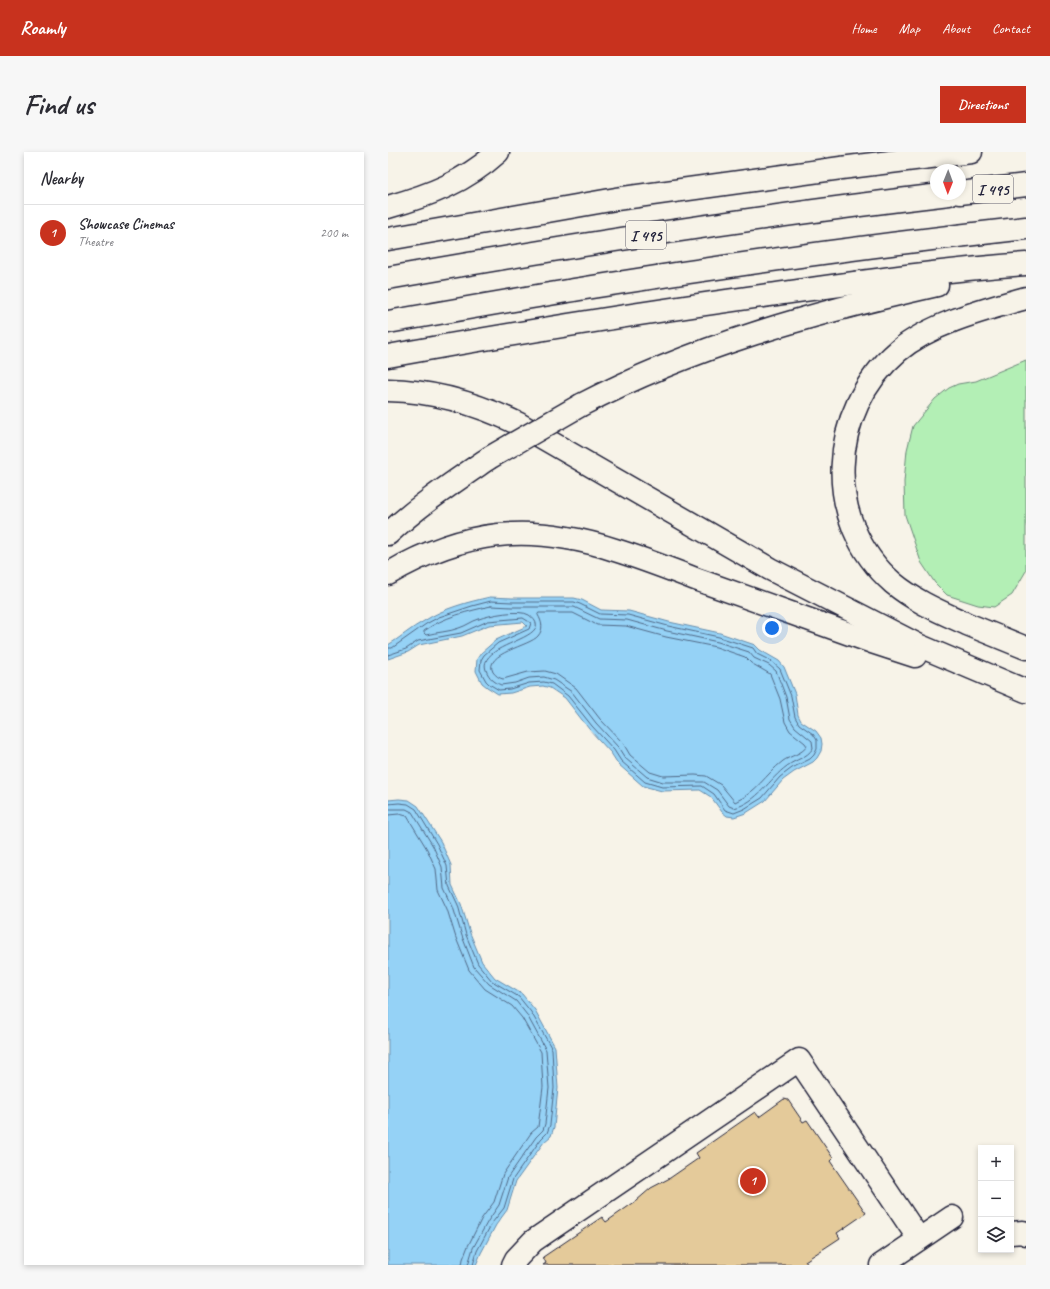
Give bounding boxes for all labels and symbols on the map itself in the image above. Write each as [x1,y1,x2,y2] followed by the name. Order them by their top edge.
[930,164,966,200] north arrow
[973,175,1013,203] road number: I 495
[626,221,666,249] road number: I 495
[762,618,782,638] your location
[740,1166,766,1196] pin: 1

